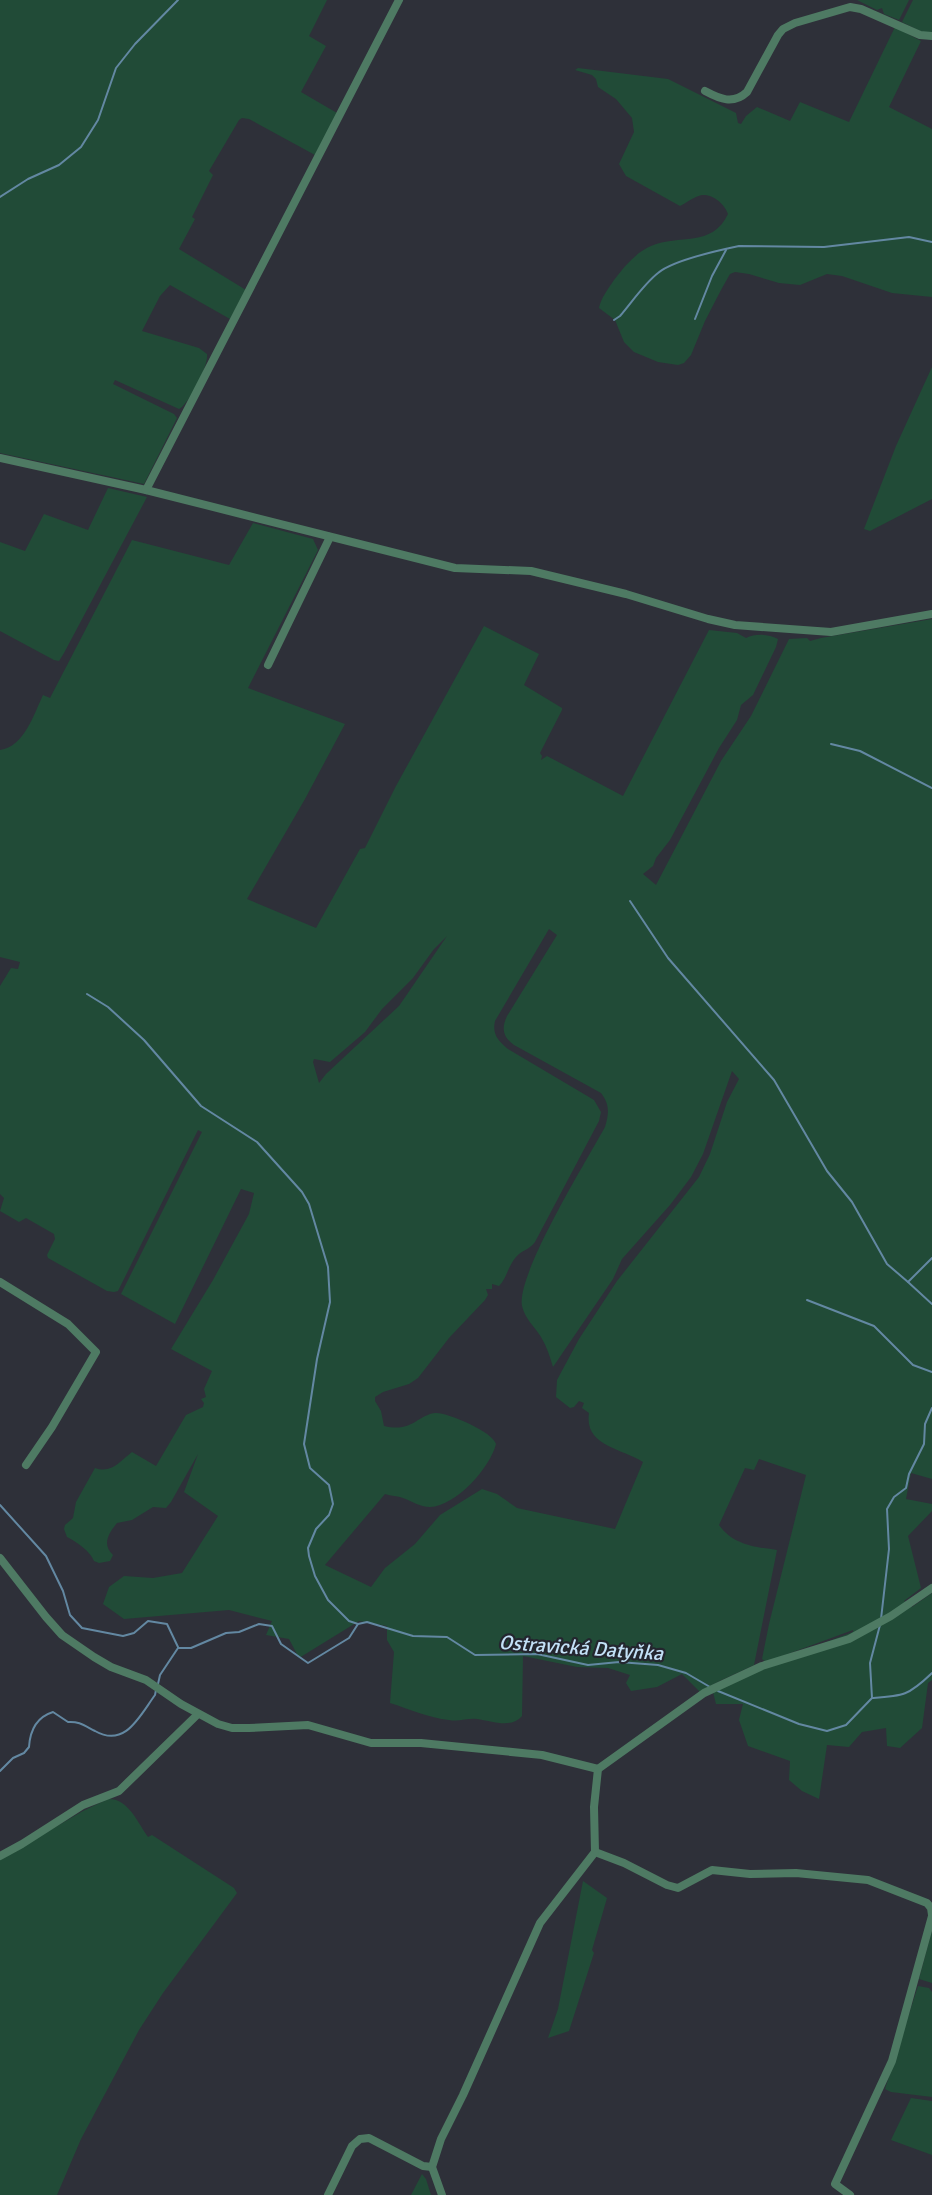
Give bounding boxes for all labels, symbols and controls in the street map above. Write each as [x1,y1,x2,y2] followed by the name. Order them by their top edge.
[498,1630,665,1666] water label: Ostravická Datyňka

